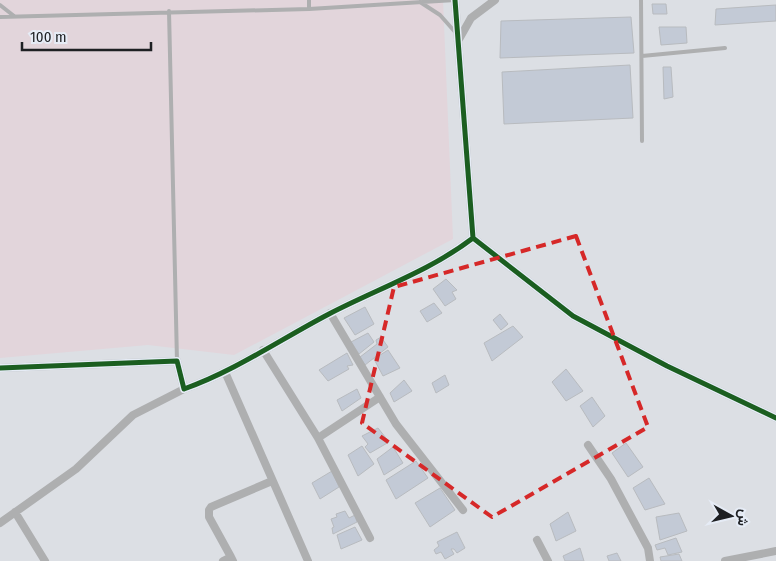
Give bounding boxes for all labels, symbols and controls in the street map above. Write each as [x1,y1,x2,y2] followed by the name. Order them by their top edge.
[22,20,151,52] scale bar
[30,28,67,46] text: 100 m
[706,491,756,541] north arrow
[734,508,753,527] text: ش

